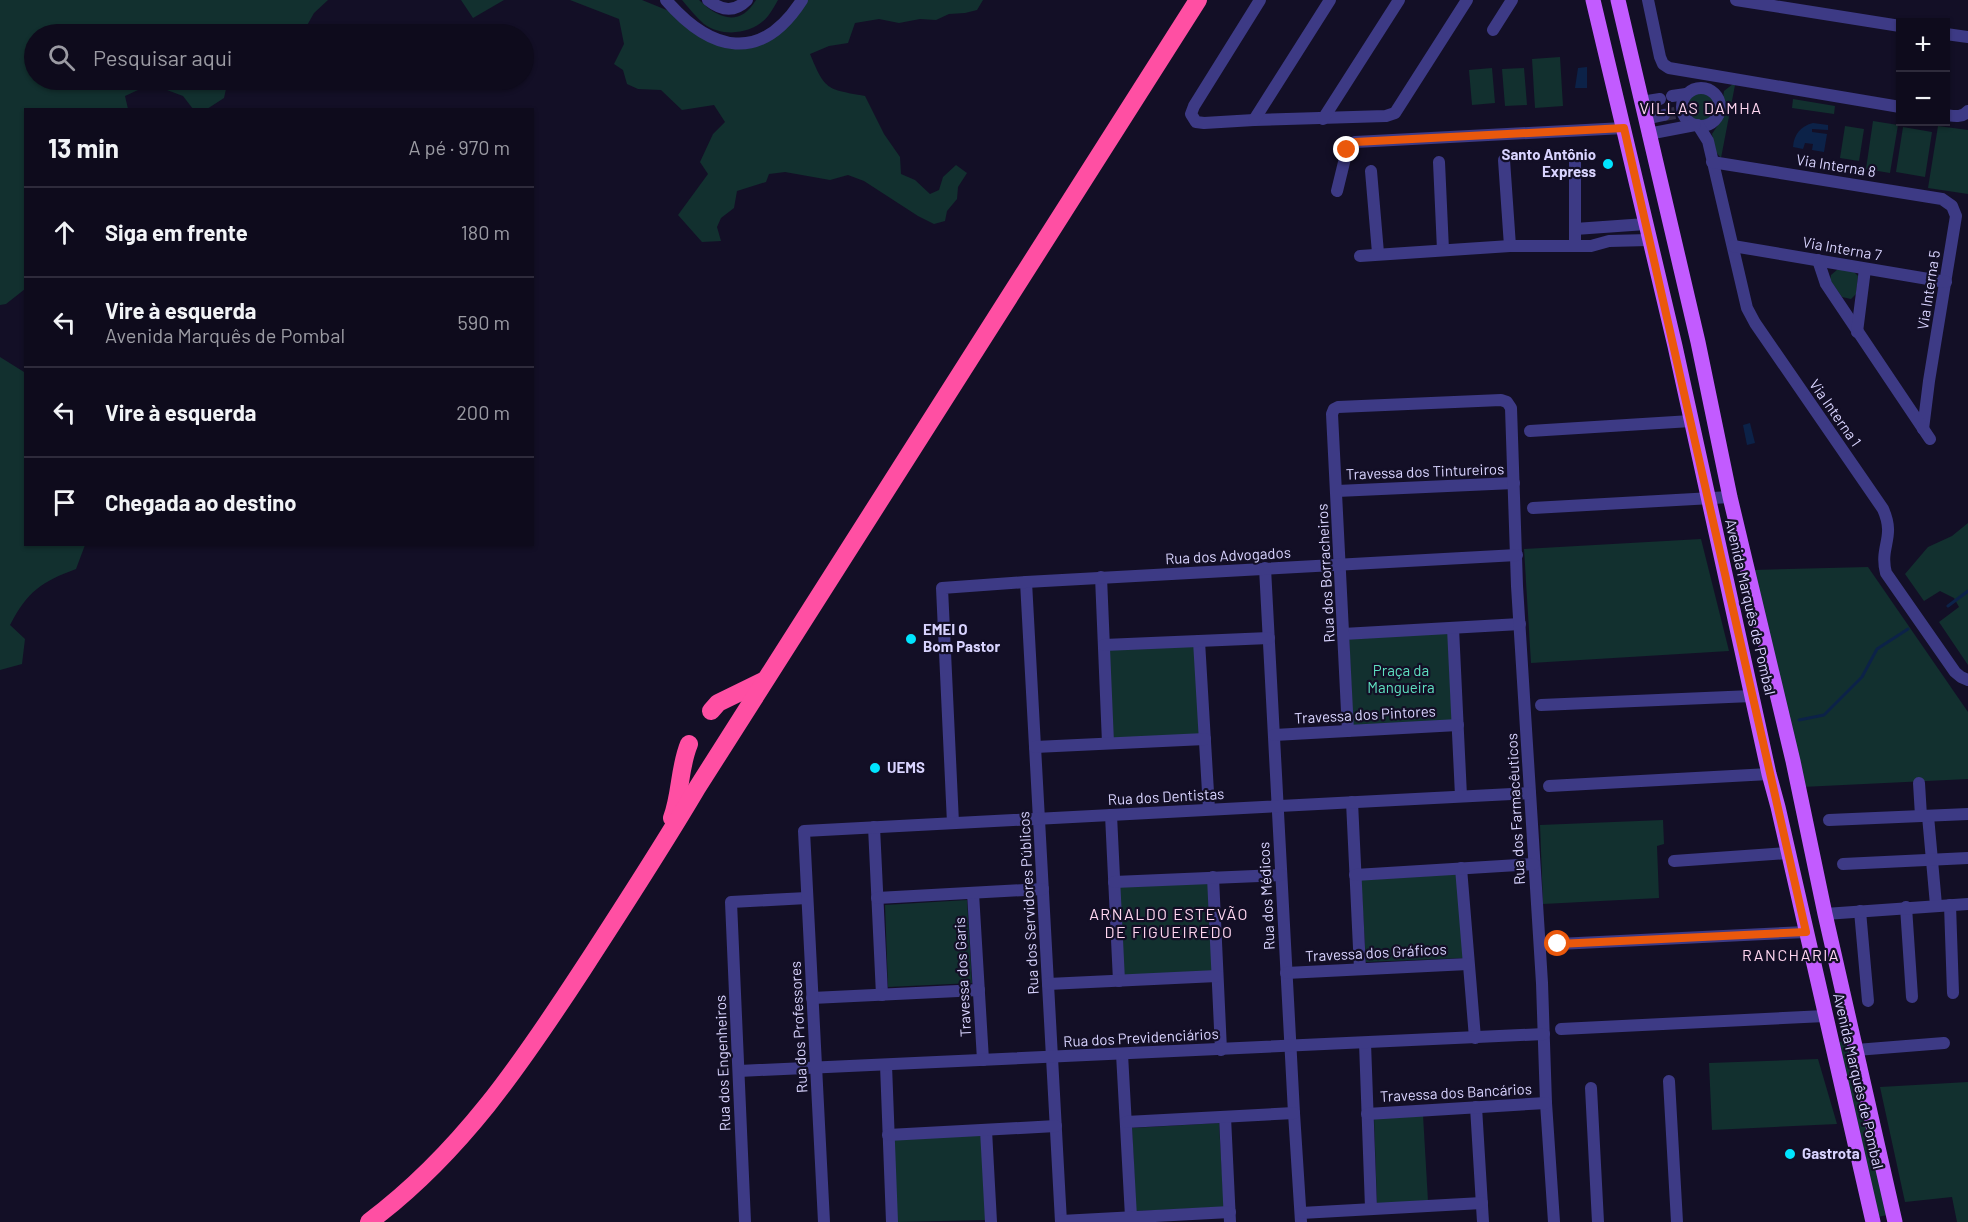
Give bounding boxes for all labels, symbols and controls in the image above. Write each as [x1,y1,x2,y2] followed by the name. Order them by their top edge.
[1896,18,1950,126] map controls
[1896,18,1950,72] button: +
[24,24,534,90] search box
[45,41,78,74] icon: search
[93,44,232,70] text: Pesquisar aqui
[1896,72,1950,126] button: −
[1639,98,1763,117] district label: VILLAS DAMHA
[48,132,119,163] text: 13 min
[408,135,510,159] text: A pé · 970 m
[1333,136,1359,162] route end
[1502,145,1596,180] place label: Santo Antônio Express
[1795,150,1877,180] street label: Via Interna 8
[1601,157,1615,171] marker: Santo Antônio Express
[48,216,81,249] icon: ahead
[105,219,248,245] text: Siga em frente
[461,220,510,244] text: 180 m
[1801,232,1883,264] street label: Via Interna 7
[1913,249,1943,331] street label: Via Interna 5
[105,297,256,323] text: Vire à esquerda
[48,306,81,339] icon: left
[457,310,510,334] text: 590 m
[105,323,345,347] text: Avenida Marquês de Pombal
[1806,375,1866,450] street label: Via Interna 1
[48,396,81,429] icon: left
[105,399,256,425] text: Vire à esquerda
[456,400,510,424] text: 200 m
[1345,459,1505,483] street label: Travessa dos Tintureiros
[48,486,81,519] icon: arrive
[105,489,296,515] text: Chegada ao destino
[1312,503,1338,643] street label: Rua dos Borracheiros
[1722,517,1780,697] street label: Avenida Marquês de Pombal
[1165,543,1291,567] street label: Rua dos Advogados
[923,620,1000,655] place label: EMEI O Bom Pastor
[904,632,918,646] marker: EMEI O Bom Pastor
[1367,661,1435,696] park label: Praça da Mangueira
[1294,701,1436,727] street label: Travessa dos Pintores
[1502,733,1528,885] street label: Rua dos Farmacêuticos
[887,758,925,776] place label: UEMS
[868,761,882,775] marker: UEMS
[1107,784,1225,808] street label: Rua dos Dentistas
[1014,811,1042,995] street label: Rua dos Servidores Públicos
[1254,841,1278,951] street label: Rua dos Médicos
[1089,904,1249,941] district label: ARNALDO ESTEVÃO DE FIGUEIREDO
[950,917,974,1038] street label: Travessa dos Garis
[1544,930,1570,956] route start
[1305,939,1447,965] street label: Travessa dos Gráficos
[1742,945,1840,964] district label: RANCHARIA
[786,961,810,1094] street label: Rua dos Professores
[1830,991,1888,1171] street label: Avenida Marquês de Pombal
[711,995,733,1131] street label: Rua dos Engenheiros
[1063,1024,1219,1050] street label: Rua dos Previdenciários
[1380,1079,1532,1105] street label: Travessa dos Bancários
[1802,1144,1860,1162] place label: Gastrota
[1783,1147,1797,1161] marker: Gastrota

